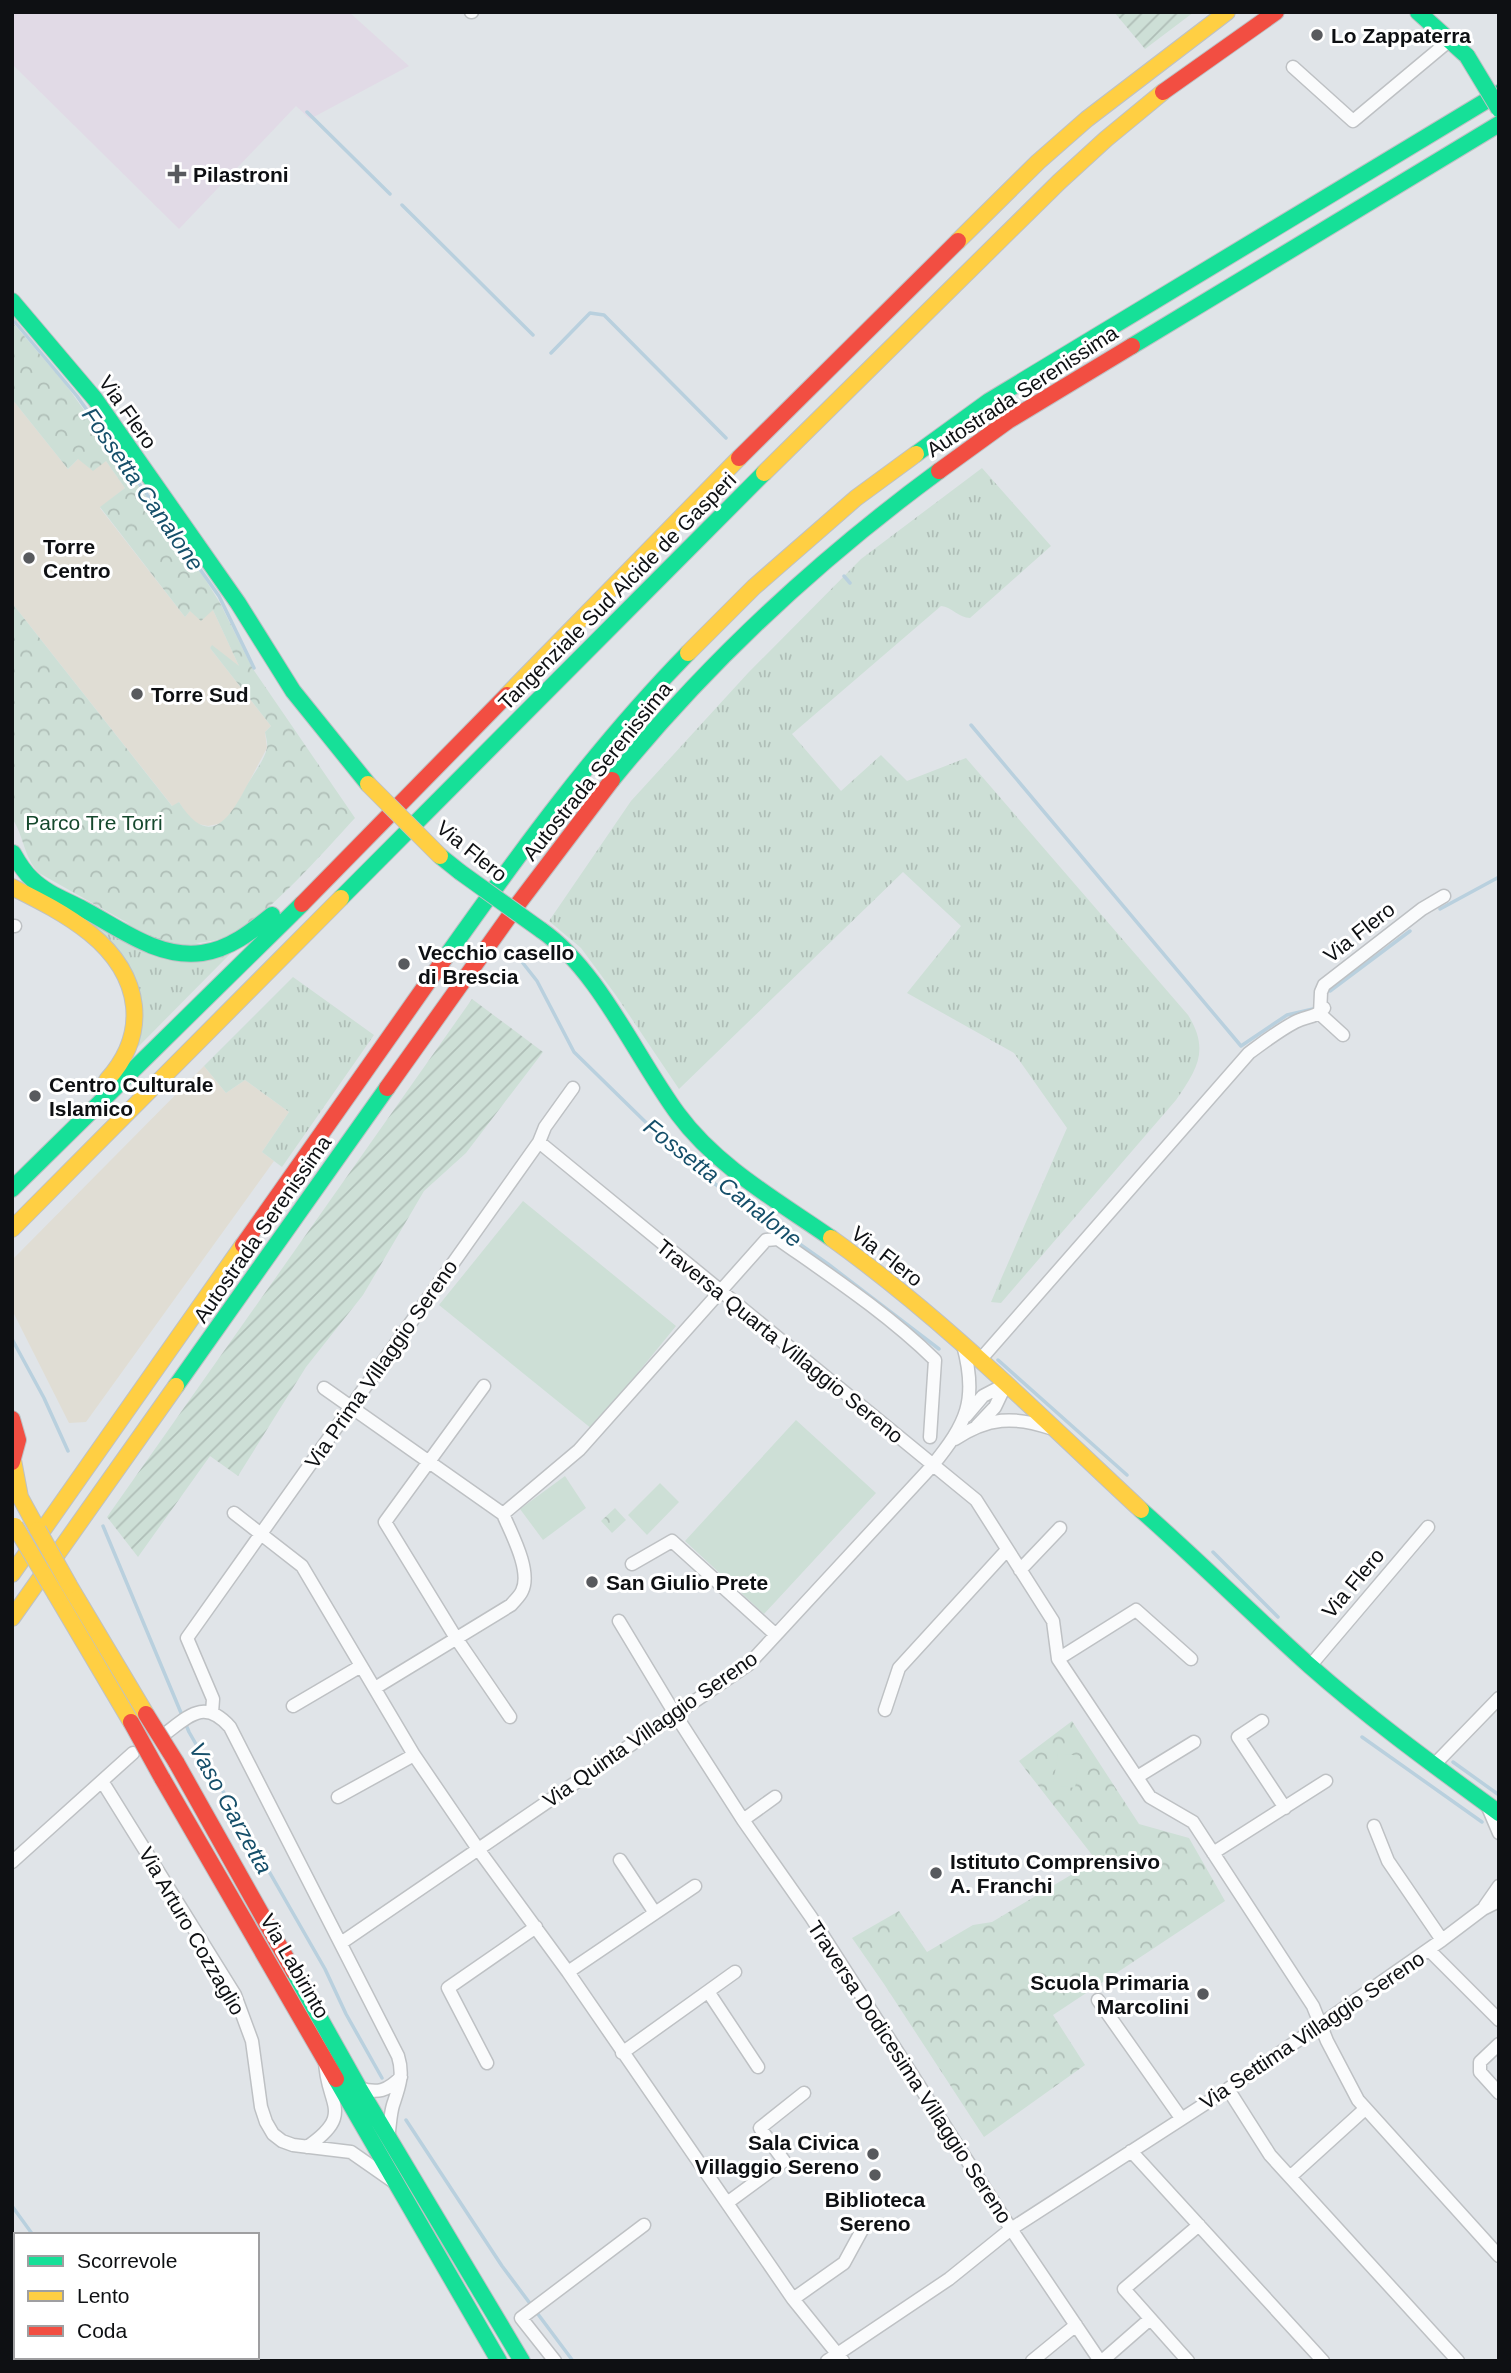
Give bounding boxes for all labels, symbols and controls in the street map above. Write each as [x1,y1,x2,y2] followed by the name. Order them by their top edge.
[1331,24,1471,47] place label: Lo Zappaterra
[1309,27,1325,43] marker: Lo Zappaterra
[193,163,289,186] place label: Pilastroni
[167,164,187,184] marker: Pilastroni
[922,320,1122,461] street label: Autostrada Serenissima
[95,371,161,453] street label: Via Flero
[77,402,209,576] water label: Fossetta Canalone
[494,468,740,714] street label: Tangenziale Sud Alcide de Gasperi
[43,535,111,582] place label: Torre Centro
[21,550,37,566] marker: Torre Centro
[518,677,676,865] street label: Autostrada Serenissima
[151,683,249,706] place label: Torre Sud
[129,686,145,702] marker: Torre Sud
[25,811,163,834] park label: Parco Tre Torri
[432,816,512,886] street label: Via Flero
[1319,897,1399,967] street label: Via Flero
[418,941,574,988] place label: Vecchio casello di Brescia
[396,956,412,972] marker: Vecchio casello di Brescia
[49,1073,214,1120] place label: Centro Culturale Islamico
[27,1088,43,1104] marker: Centro Culturale Islamico
[639,1113,807,1253] water label: Fossetta Canalone
[189,1131,336,1327] street label: Autostrada Serenissima
[847,1221,927,1291] street label: Via Flero
[652,1234,908,1448] street label: Traversa Quarta Villaggio Sereno
[300,1255,462,1473] street label: Via Prima Villaggio Sereno
[1317,1544,1389,1622] street label: Via Flero
[606,1571,768,1594] place label: San Giulio Prete
[584,1574,600,1590] marker: San Giulio Prete
[539,1646,761,1812] street label: Via Quinta Villaggio Sereno
[184,1738,278,1878] water label: Vaso Garzetta
[135,1843,249,2019] street label: Via Arturo Cozzaglio
[950,1850,1160,1897] place label: Istituto Comprensivo A. Franchi
[928,1865,944,1881] marker: Istituto Comprensivo A. Franchi
[256,1910,334,2022] street label: Via Labirinto
[803,1916,1017,2228] street label: Traversa Dodicesima Villaggio Sereno
[1196,1946,1428,2114] street label: Via Settima Villaggio Sereno
[1030,1971,1189,2018] place label: Scuola Primaria Marcolini
[1195,1986,1211,2002] marker: Scuola Primaria Marcolini
[695,2131,859,2178] place label: Sala Civica Villaggio Sereno
[865,2146,881,2162] marker: Sala Civica Villaggio Sereno
[867,2167,883,2183] marker: Biblioteca Sereno
[825,2188,925,2235] place label: Biblioteca Sereno
[14,2233,259,2359] legend
[77,2249,177,2272] text: Scorrevole
[77,2284,130,2307] text: Lento
[77,2319,128,2342] text: Coda

